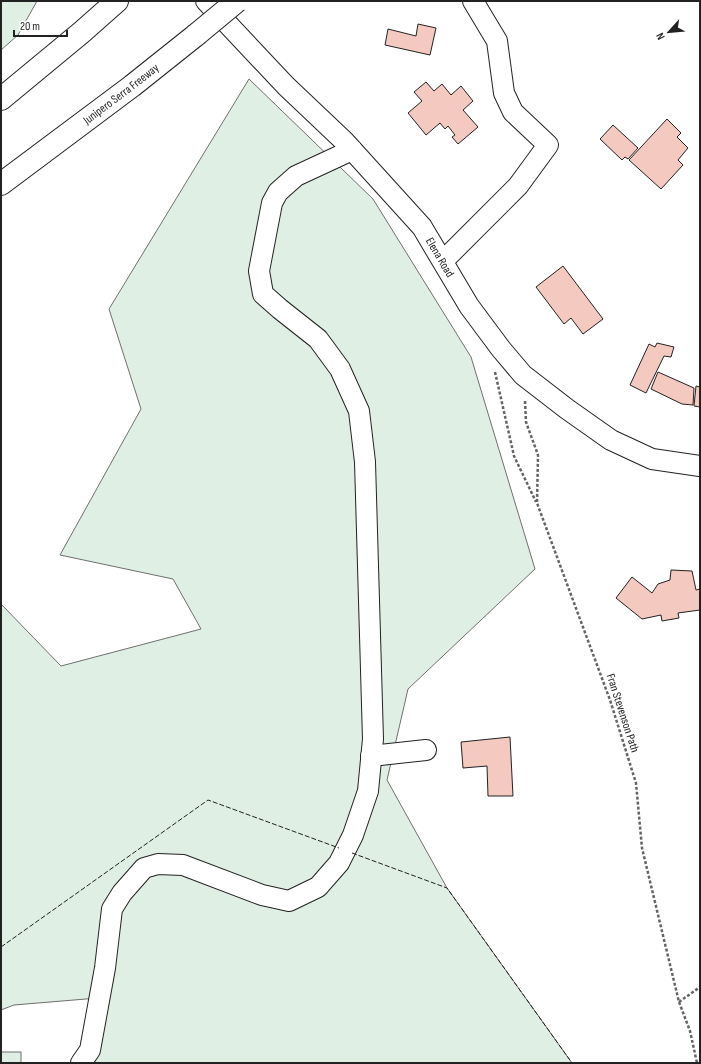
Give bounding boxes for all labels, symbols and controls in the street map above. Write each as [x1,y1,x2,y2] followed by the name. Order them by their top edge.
[14,12,67,38] scale bar
[649,12,689,52] north arrow
[20,19,40,34] text: 20 m
[653,31,668,42] text: N
[80,60,162,128] street label: Junipero Serra Freeway
[422,235,457,280] street label: Elena Road
[603,672,642,754] street label: Fran Stevenson Path

